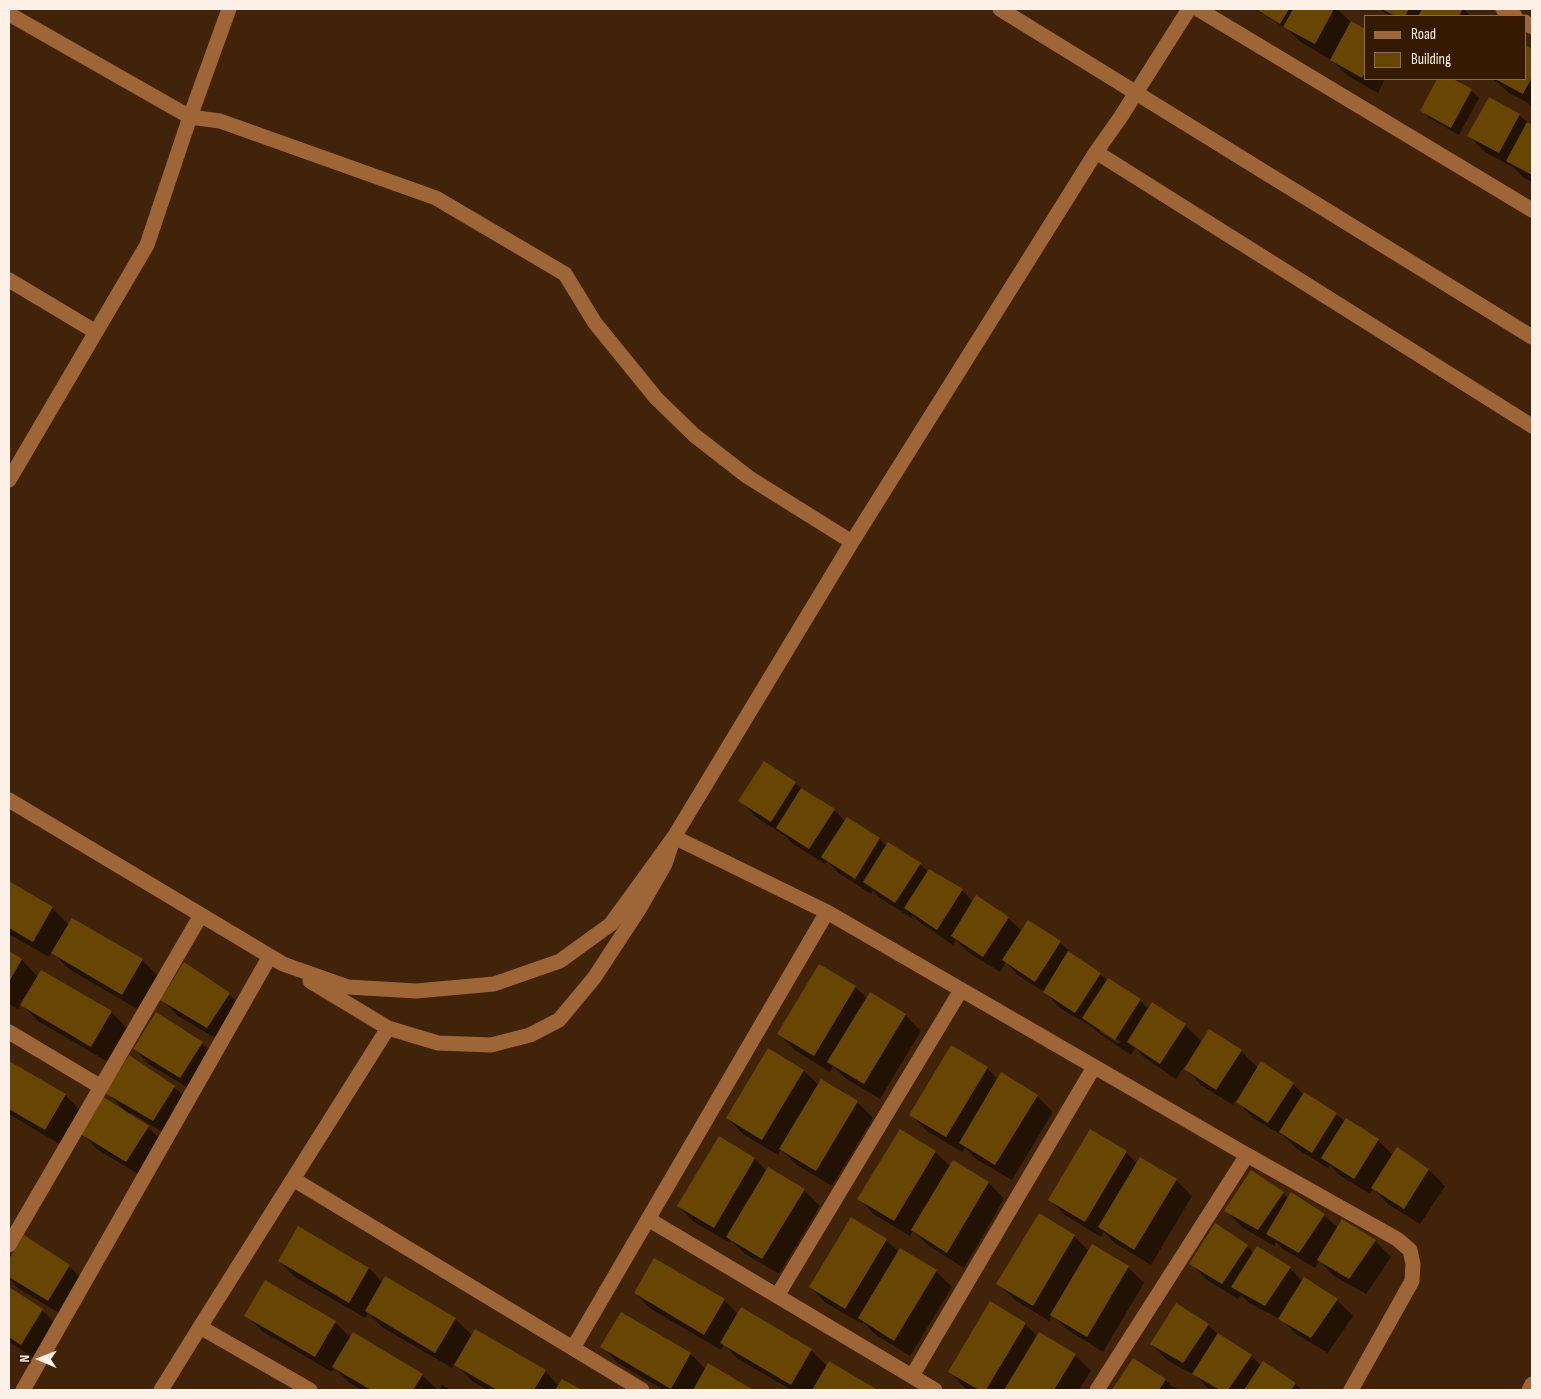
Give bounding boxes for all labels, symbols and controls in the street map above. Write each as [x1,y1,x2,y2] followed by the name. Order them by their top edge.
[1364,15,1526,80] legend
[1411,25,1436,44] text: Road
[1411,50,1451,69] text: Building
[15,1334,65,1384] north arrow
[16,1355,33,1363] text: N

